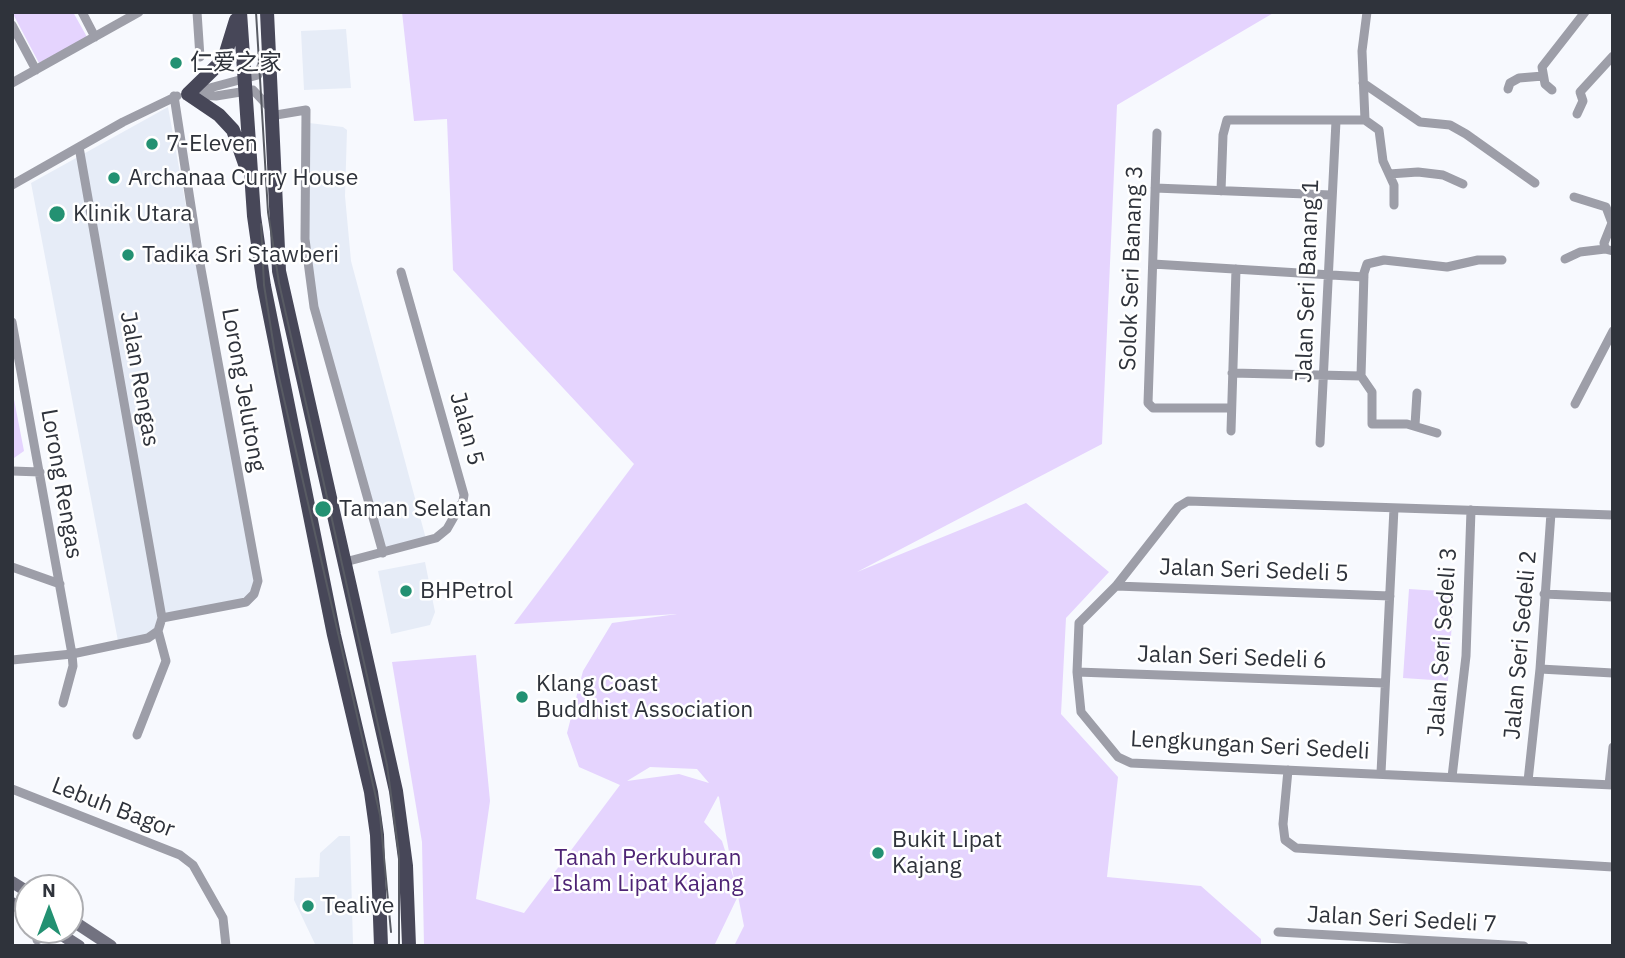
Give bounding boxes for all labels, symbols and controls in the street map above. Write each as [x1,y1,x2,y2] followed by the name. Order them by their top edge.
[190,49,282,77] place label: 仁爱之家
[168,55,184,71] marker: 仁爱之家
[166,130,258,158] place label: 7-Eleven
[144,136,160,152] marker: 7-Eleven
[128,164,358,192] place label: Archanaa Curry House
[1115,165,1149,371] street label: Solok Seri Banang 3
[106,170,122,186] marker: Archanaa Curry House
[1291,179,1325,383] street label: Jalan Seri Banang 1
[73,200,193,228] place label: Klinik Utara
[47,204,67,224] marker: Klinik Utara
[142,241,339,269] place label: Tadika Sri Stawberi
[120,247,136,263] marker: Tadika Sri Stawberi
[215,306,271,474] street label: Lorong Jelutong
[114,309,164,449] street label: Jalan Rengas
[443,389,489,469] street label: Jalan 5
[34,407,88,561] street label: Lorong Rengas
[339,495,492,523] place label: Taman Selatan
[313,499,333,519] marker: Taman Selatan
[1423,546,1463,738] street label: Jalan Seri Sedeli 3
[1499,549,1543,741] street label: Jalan Seri Sedeli 2
[1159,554,1349,588] street label: Jalan Seri Sedeli 5
[420,577,513,605] place label: BHPetrol
[398,583,414,599] marker: BHPetrol
[1137,641,1327,675] street label: Jalan Seri Sedeli 6
[536,670,753,724] place label: Klang Coast Buddhist Association
[514,689,530,705] marker: Klang Coast Buddhist Association
[1130,726,1370,766] street label: Lengkungan Seri Sedeli
[48,772,178,844] street label: Lebuh Bagor
[892,826,1002,880] place label: Bukit Lipat Kajang
[553,844,743,898] park label: Tanah Perkuburan Islam Lipat Kajang
[870,845,886,861] marker: Bukit Lipat Kajang
[14,874,84,944] north arrow
[42,878,56,902] text: N
[322,892,394,920] place label: Tealive
[300,898,316,914] marker: Tealive
[1306,901,1498,939] street label: Jalan Seri Sedeli 7

